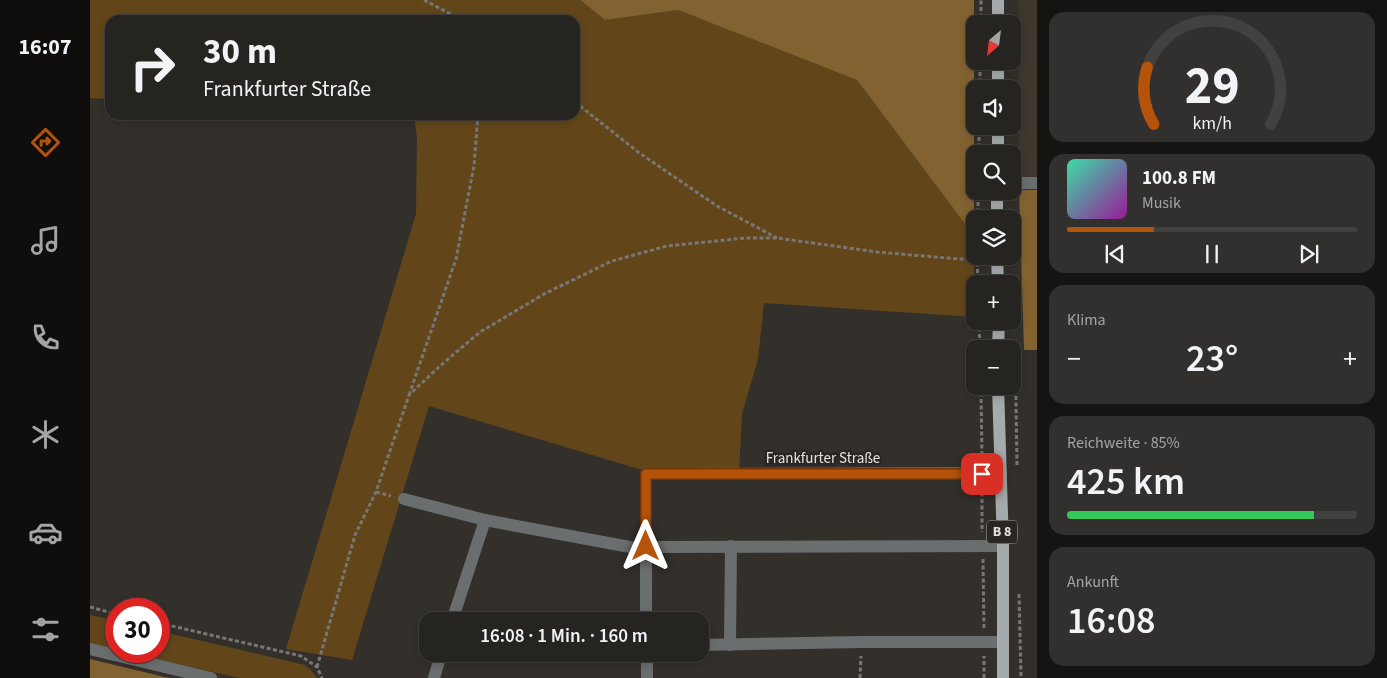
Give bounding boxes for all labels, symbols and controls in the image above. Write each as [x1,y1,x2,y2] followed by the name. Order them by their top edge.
[966,15,1021,70] north arrow
[966,15,1021,395] map controls
[203,27,277,77] text: 30 m
[18,31,72,63] text: 16:07
[120,35,185,100] icon: right
[1185,50,1239,124] text: 29
[203,73,371,105] text: Frankfurter Straße
[966,80,1021,135] button: sound
[1192,111,1232,136] text: km/h
[28,125,63,160] icon: directions
[966,145,1021,200] button: search
[1142,165,1216,192] text: 100.8 FM
[1142,192,1181,214] text: Musik
[966,210,1021,265] button: layers
[28,223,63,258] icon: music
[1101,240,1129,268] icon: previous
[1198,240,1226,268] icon: pause
[1295,240,1323,268] icon: next
[966,275,1021,330] button: +
[1067,309,1106,331] text: Klima
[28,320,63,355] icon: phone
[1186,332,1238,386] text: 23°
[1067,339,1081,379] text: −
[1343,339,1357,379] text: +
[966,340,1021,395] button: −
[28,417,63,452] icon: climate
[1067,432,1180,454] text: Reichweite · 85%
[766,448,880,469] street label: Frankfurter Straße
[961,453,1003,495] pin
[1067,455,1185,509] text: 425 km
[968,460,996,488] icon: arrive
[28,515,63,550] icon: car
[619,519,671,571] position arrow
[987,520,1017,544] road number: B 8
[1067,571,1119,593] text: Ankunft
[1067,594,1155,648] text: 16:08
[105,598,170,663] speed limit sign: 30
[28,612,63,647] icon: filters
[480,623,648,650] text: 16:08 · 1 Min. · 160 m

